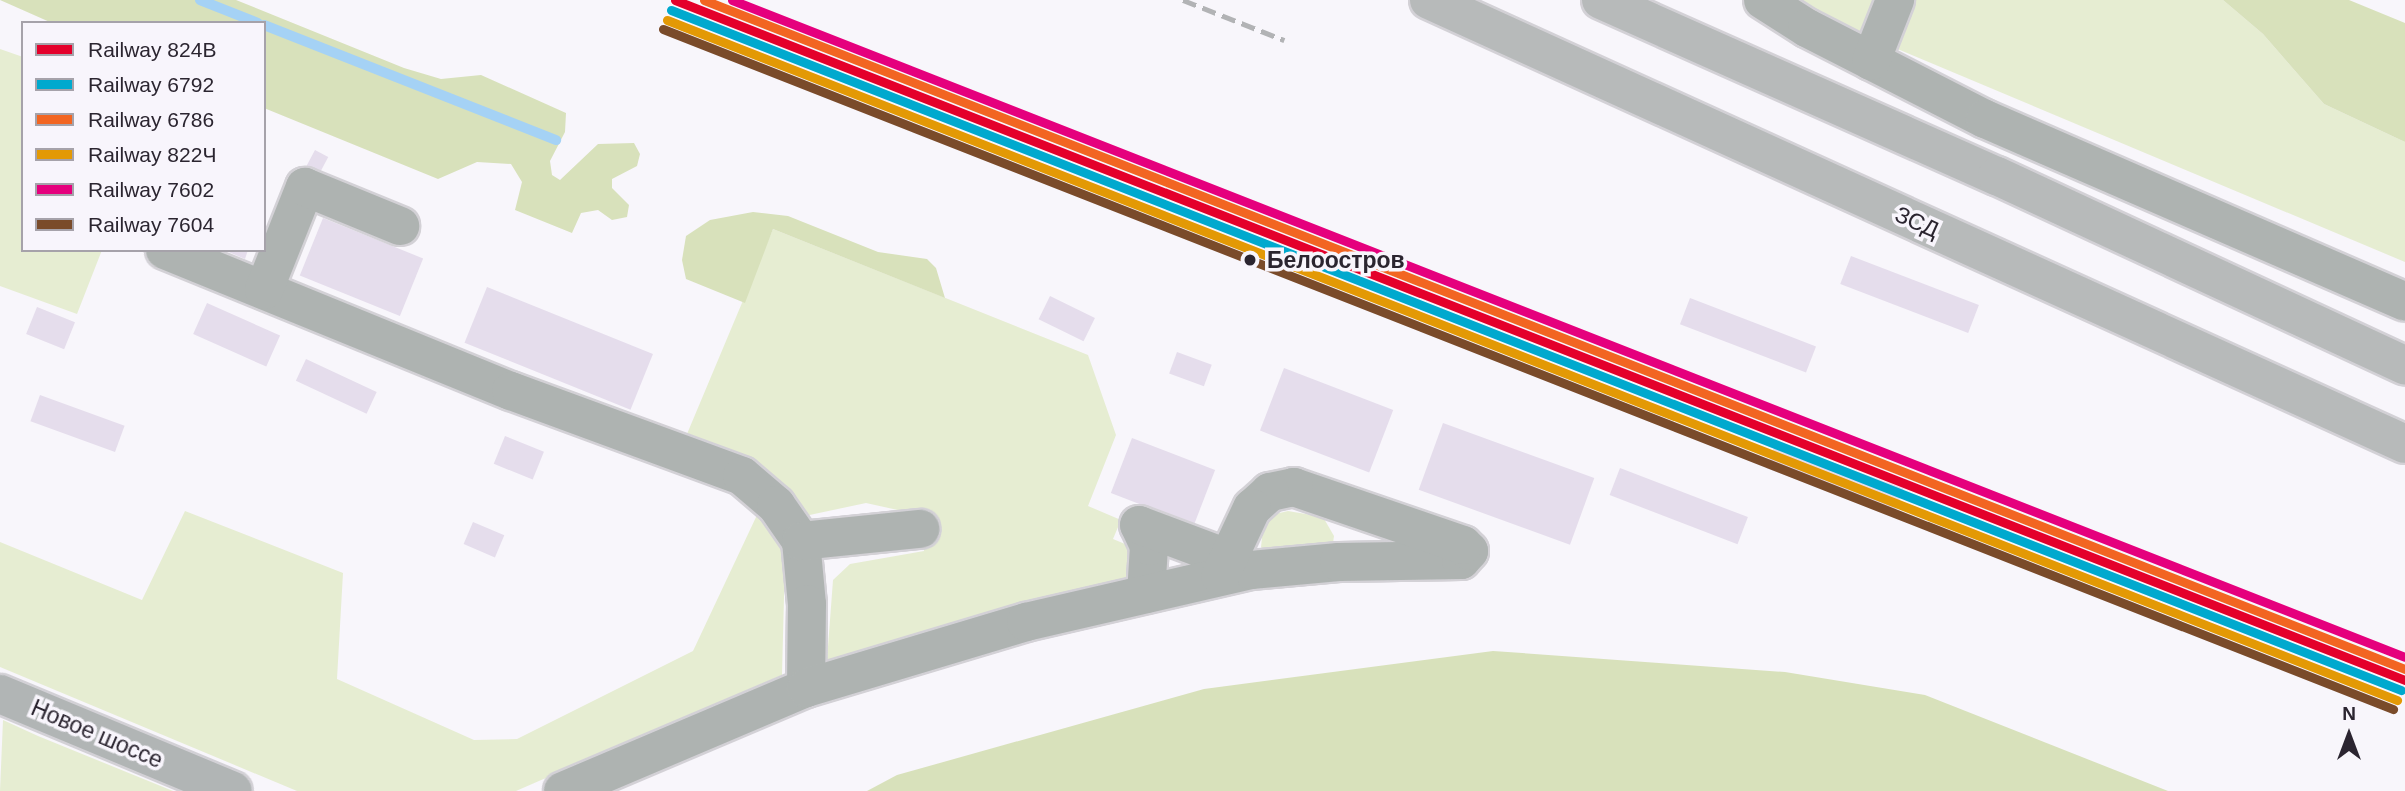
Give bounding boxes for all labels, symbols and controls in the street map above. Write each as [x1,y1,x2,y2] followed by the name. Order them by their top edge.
[21,21,266,252] legend
[88,38,216,61] text: Railway 824В
[88,73,214,96] text: Railway 6792
[88,108,214,131] text: Railway 6786
[88,143,216,166] text: Railway 822Ч
[88,178,214,201] text: Railway 7602
[1891,200,1943,244] street label: ЗСД
[88,213,214,236] text: Railway 7604
[1267,246,1405,274] place label: Белоостров
[1239,249,1261,271] marker: Белоостров
[27,694,167,774] street label: Новое шоссе
[2314,700,2384,770] north arrow
[2342,703,2356,724] text: N

